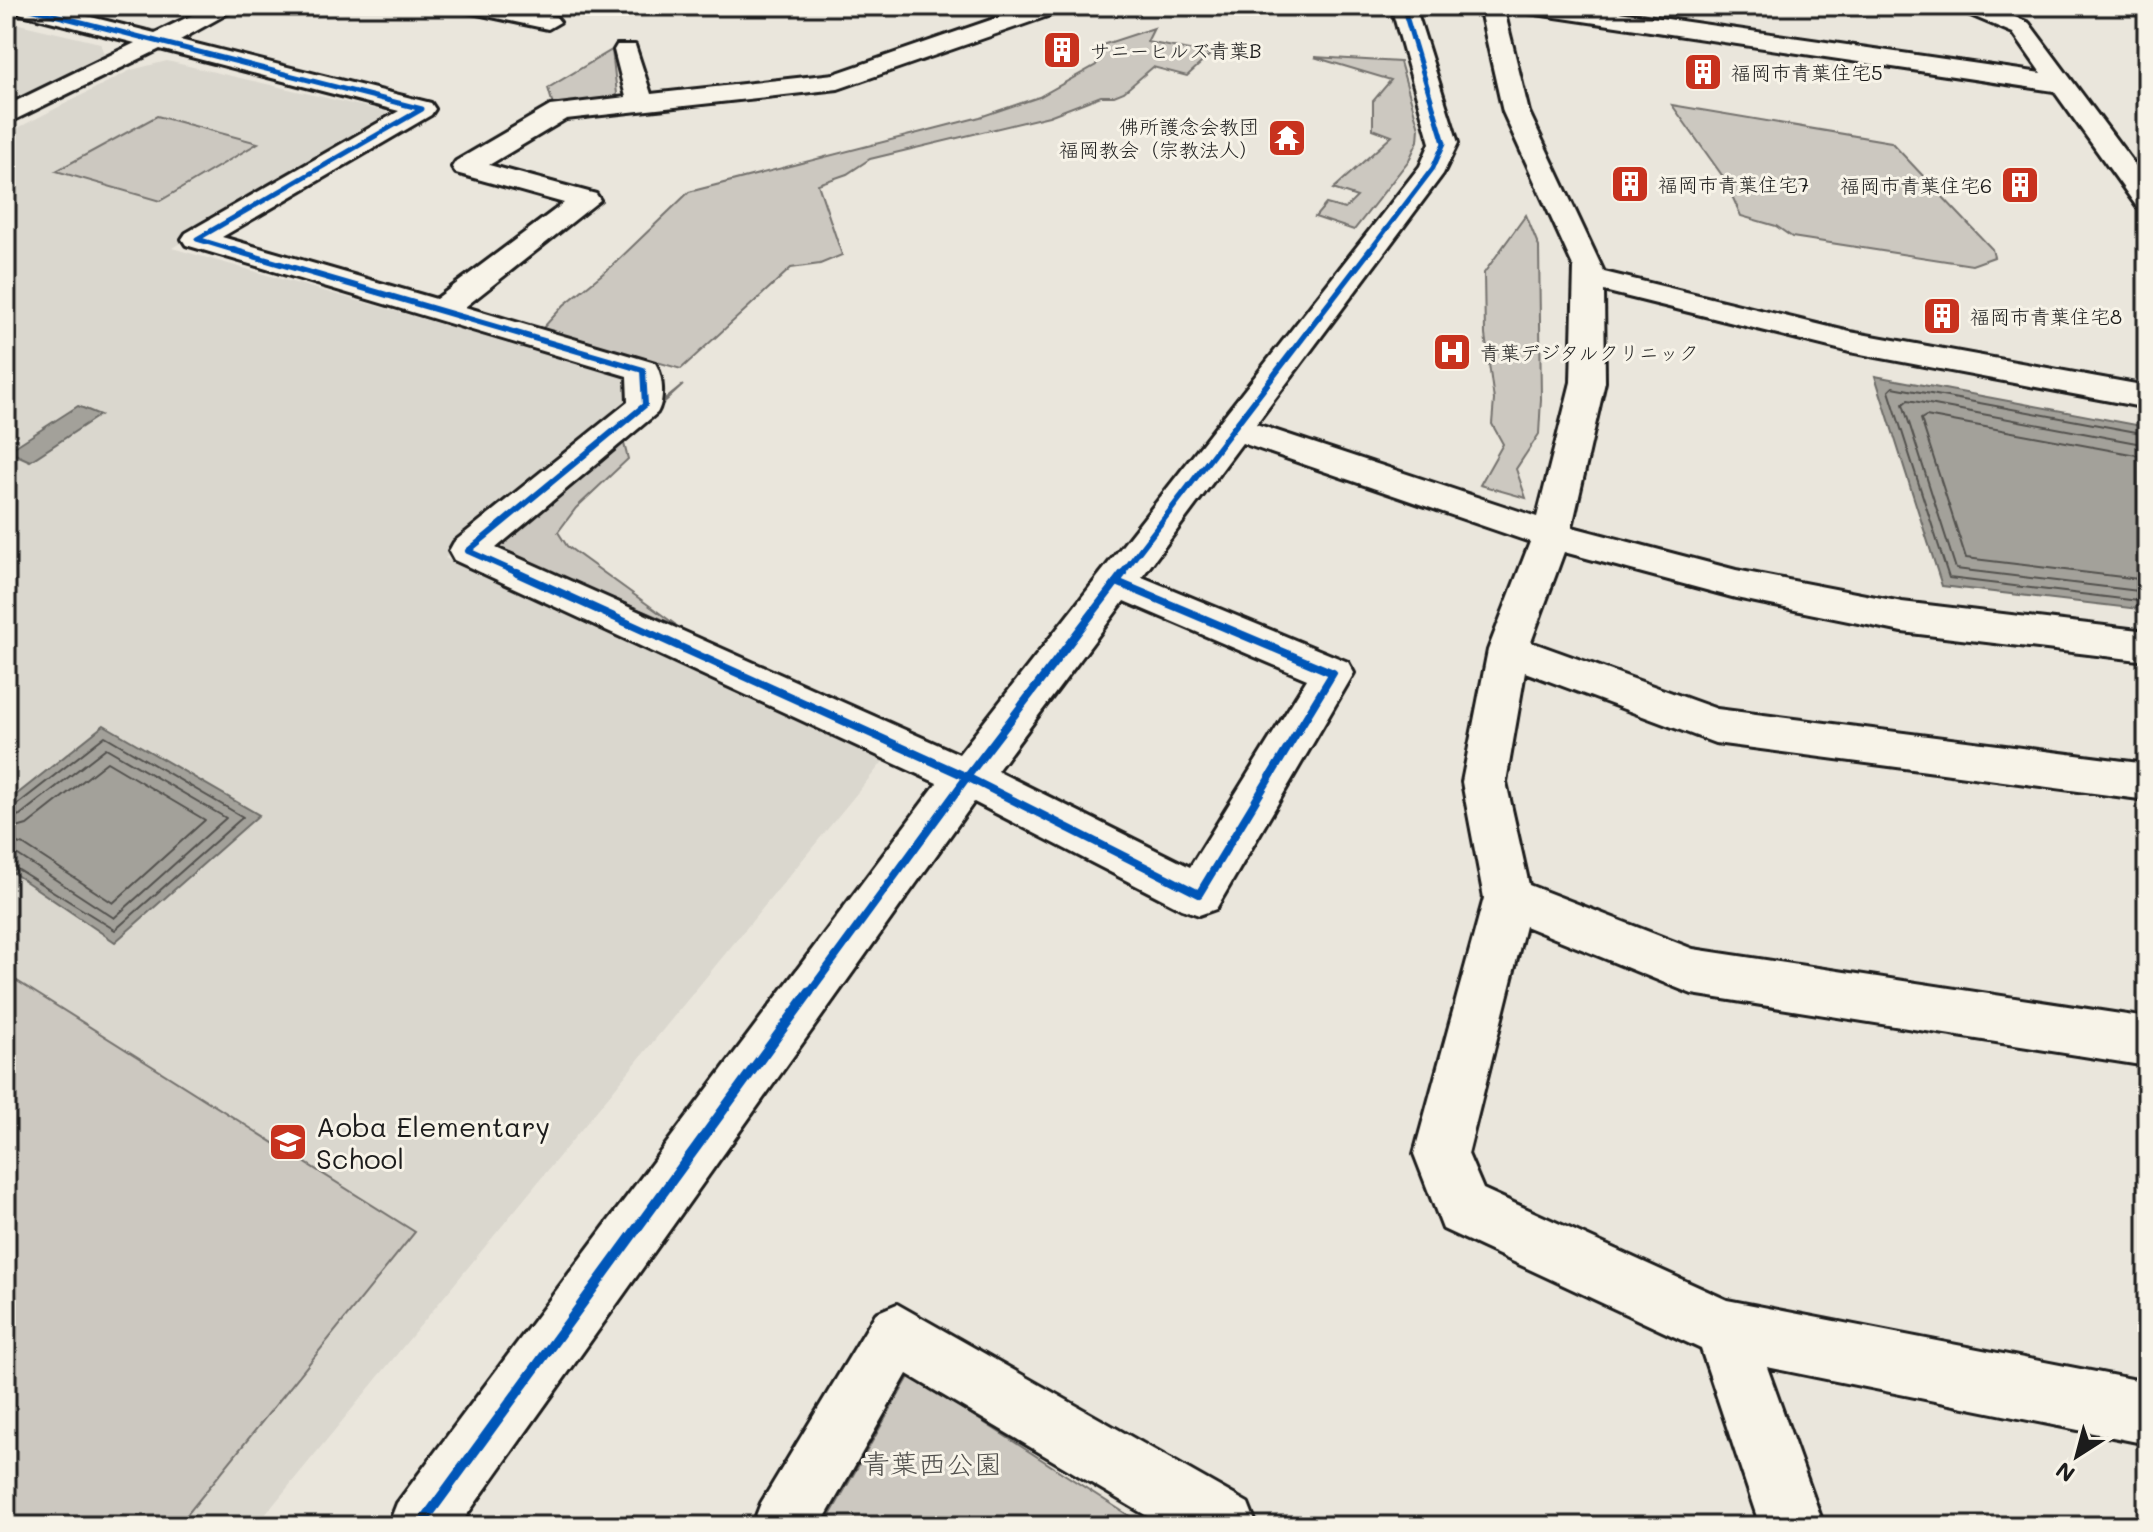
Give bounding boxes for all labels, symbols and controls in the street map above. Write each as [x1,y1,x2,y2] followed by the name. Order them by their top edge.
[1041,29,1083,71] building icon: サニーヒルズ青葉B
[1090,37,1262,63] place label: サニーヒルズ青葉B
[1682,51,1724,93] building icon: 福岡市青葉住宅5
[1731,59,1883,85] place label: 福岡市青葉住宅5
[1059,113,1259,162] place label: 佛所護念会教団 福岡教会（宗教法人）
[1266,117,1308,159] temple icon: 佛所護念会教団 福岡教会（宗教法人）
[1609,163,1651,205] building icon: 福岡市青葉住宅7
[1999,164,2041,206] building icon: 福岡市青葉住宅6
[1658,171,1809,197] place label: 福岡市青葉住宅7
[1840,172,1992,198] place label: 福岡市青葉住宅6
[1921,295,1963,337] building icon: 福岡市青葉住宅8
[1970,303,2122,329] place label: 福岡市青葉住宅8
[1431,331,1473,373] hospital icon: 青葉デジタルクリニック
[1480,339,1699,365] place label: 青葉デジタルクリニック
[316,1108,550,1176] place label: Aoba Elementary School
[267,1121,309,1163] school or university icon: Aoba Elementary School
[2037,1416,2117,1496] north arrow
[862,1445,1002,1481] park label: 青葉西公園
[2050,1456,2080,1489] text: N

